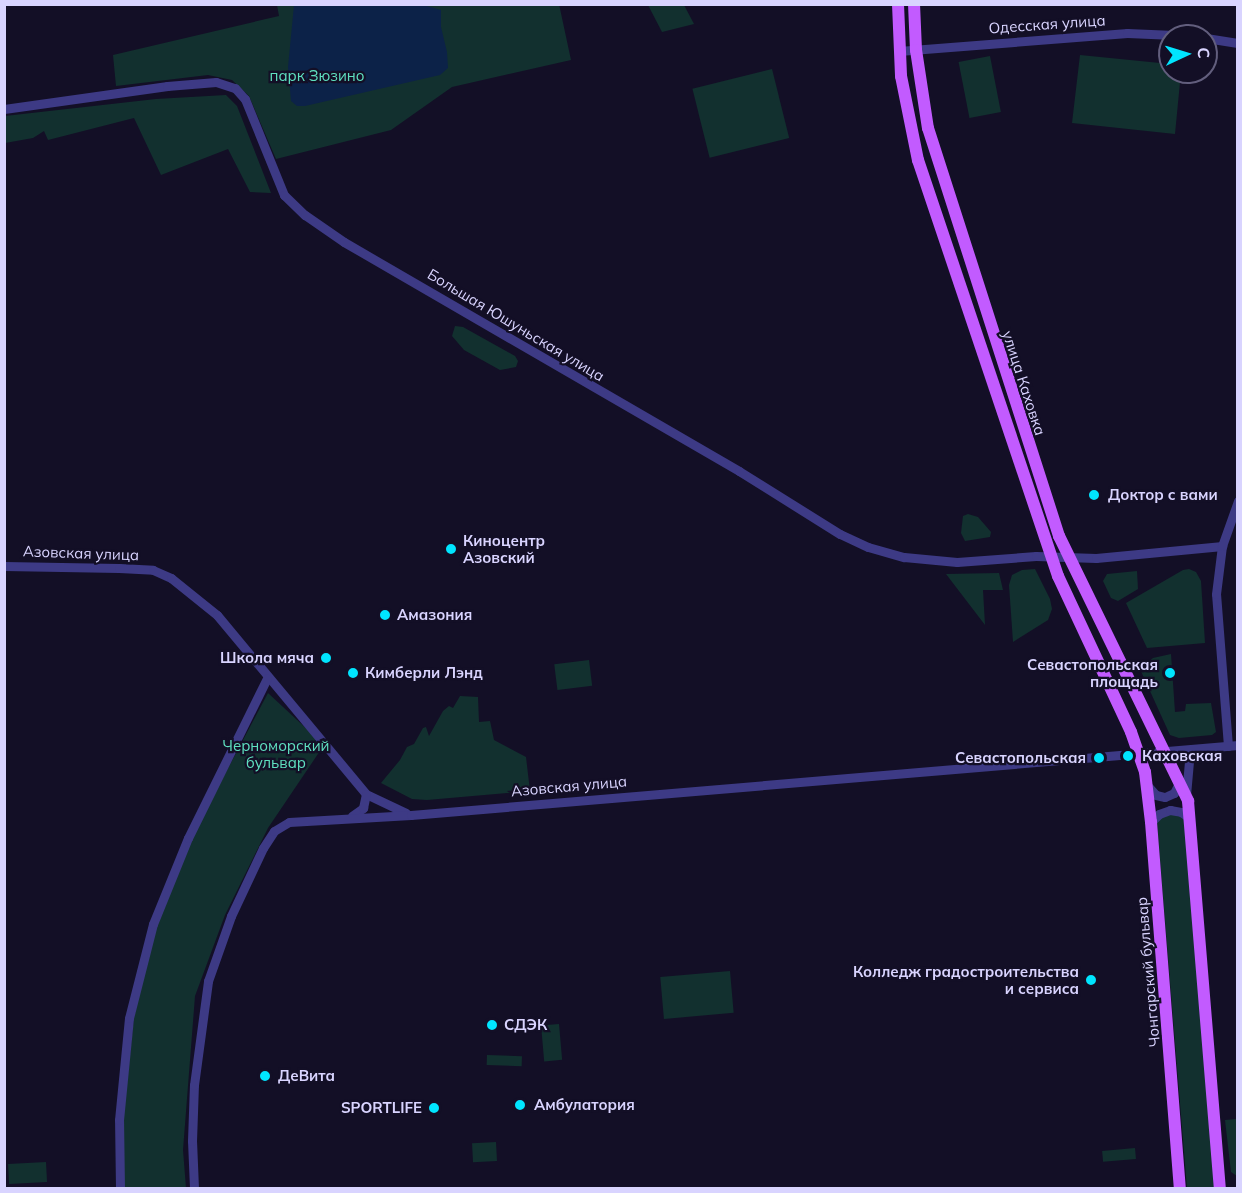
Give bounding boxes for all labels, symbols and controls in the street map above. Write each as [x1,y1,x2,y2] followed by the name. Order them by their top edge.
[988,11,1106,37] street label: Одесская улица
[1158,24,1218,84] north arrow
[1194,47,1214,59] text: С
[269,67,365,85] park label: парк Зюзино
[424,265,608,385] street label: Большая Юшуньская улица
[999,328,1049,438] street label: улица Каховка
[1085,486,1103,504] marker: Доктор с вами
[1108,486,1218,504] place label: Доктор с вами
[463,531,545,566] place label: Киноцентр Азовский
[23,542,139,564] street label: Азовская улица
[444,542,458,556] marker: Киноцентр Азовский
[397,606,472,624] place label: Амазония
[378,608,392,622] marker: Амазония
[220,649,314,667] place label: Школа мяча
[319,651,333,665] marker: Школа мяча
[1027,655,1158,690] place label: Севастопольская площадь
[365,664,483,682] place label: Кимберли Лэнд
[346,666,360,680] marker: Кимберли Лэнд
[1163,666,1177,680] marker: Севастопольская площадь
[223,736,329,771] park label: Черноморский бульвар
[1119,747,1137,765] marker: Каховская
[1142,747,1222,765] place label: Каховская
[955,749,1086,767] place label: Севастопольская
[1090,749,1108,767] marker: Севастопольская
[510,772,628,800] street label: Азовская улица
[1132,896,1164,1048] street label: Чонгарский бульвар
[853,962,1079,997] place label: Колледж градостроительства и сервиса
[1084,973,1098,987] marker: Колледж градостроительства и сервиса
[504,1016,547,1034] place label: СДЭК
[485,1018,499,1032] marker: СДЭК
[256,1067,274,1085] marker: ДеВита
[278,1067,335,1085] place label: ДеВита
[511,1096,529,1114] marker: Амбулатория
[534,1096,635,1114] place label: Амбулатория
[341,1099,422,1117] place label: SPORTLIFE
[427,1101,441,1115] marker: SPORTLIFE

